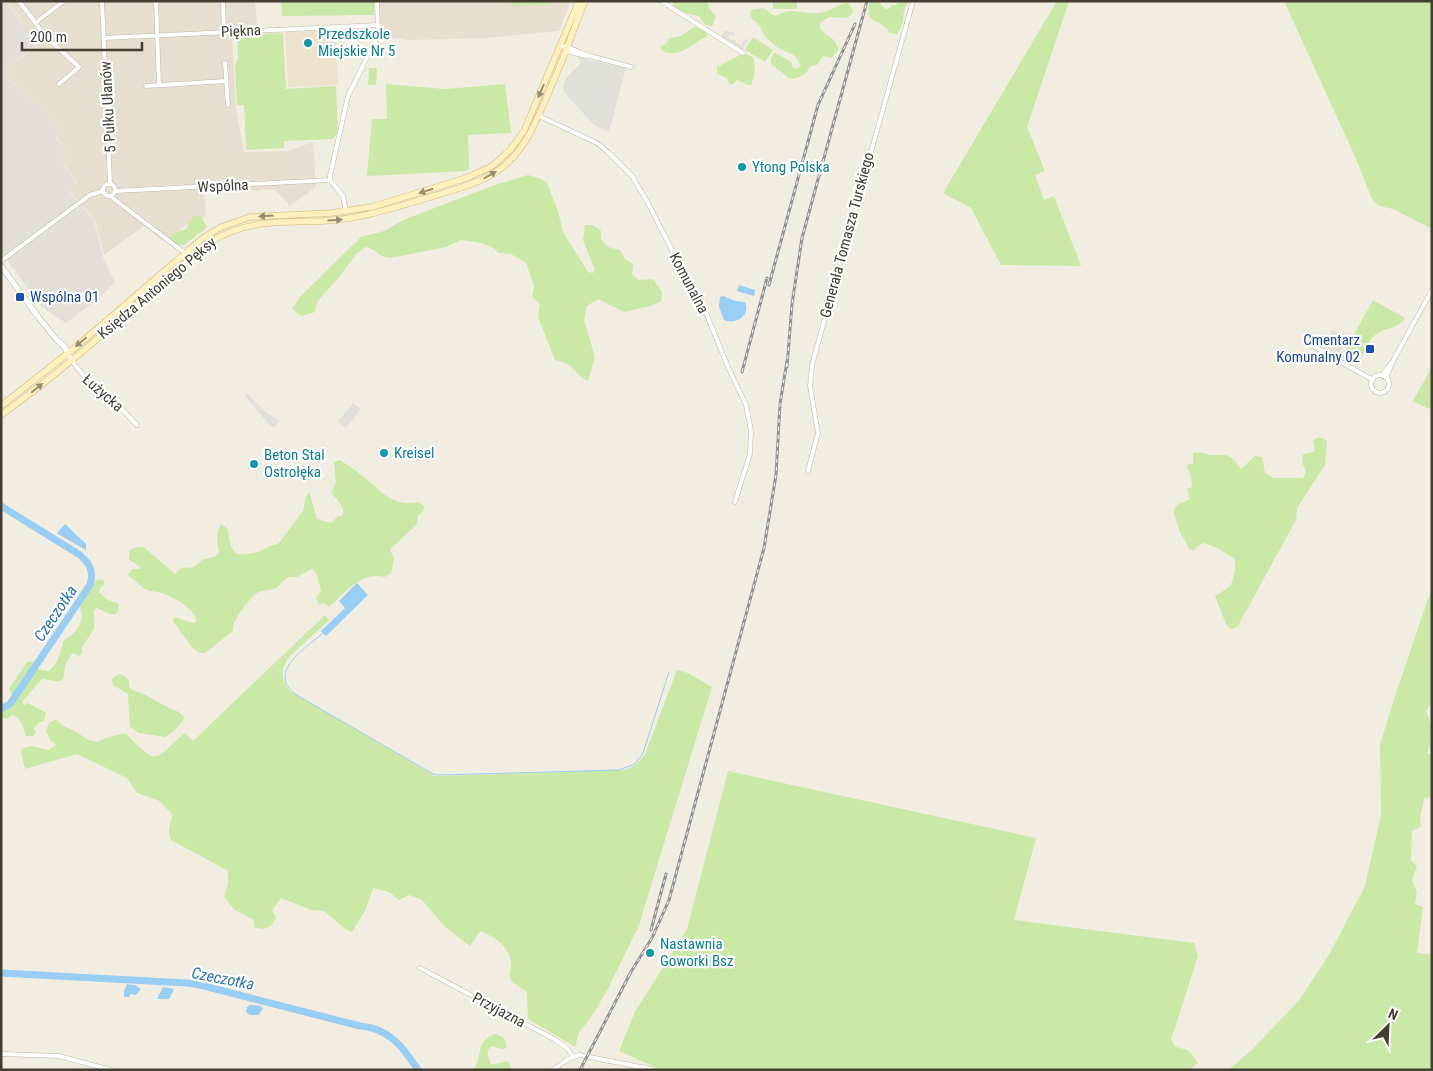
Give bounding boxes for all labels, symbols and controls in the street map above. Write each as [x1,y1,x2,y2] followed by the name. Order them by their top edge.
[22,20,142,52] scale bar
[221,21,261,41] street label: Piękna
[318,25,395,60] place label: Przedszkole Miejskie Nr 5
[30,28,67,46] text: 200 m
[302,37,314,49] marker: Przedszkole Miejskie Nr 5
[97,61,119,153] street label: 5 Pułku Ułanów
[537,84,545,98] one-way arrow
[816,150,878,320] street label: Generała Tomasza Turskiego
[752,158,830,176] place label: Ytong Polska
[736,161,748,173] marker: Ytong Polska
[483,171,497,179] one-way arrow
[197,176,249,196] street label: Wspólna
[418,187,433,195] one-way arrow
[258,212,274,220] one-way arrow
[327,215,343,223] one-way arrow
[94,233,220,343] street label: Księdza Antoniego Pęksy
[665,249,713,317] street label: Komunalna
[30,288,99,306] place label: Wspólna 01
[14,291,26,303] marker: Wspólna 01
[1276,331,1360,366] place label: Cmentarz Komunalny 02
[76,336,88,348] one-way arrow
[1364,343,1376,355] marker: Cmentarz Komunalny 02
[79,370,127,416] street label: Łużycka
[30,383,43,394] one-way arrow
[394,444,434,462] place label: Kreisel
[264,446,325,481] place label: Beton Stal Ostrołęka
[378,447,390,459] marker: Kreisel
[248,458,260,470] marker: Beton Stal Ostrołęka
[30,582,81,645] water label: Czeczotka
[660,935,734,970] place label: Nastawnia Goworki Bsz
[644,947,656,959] marker: Nastawnia Goworki Bsz
[190,963,256,994] water label: Czeczotka
[469,989,529,1031] street label: Przyjazna
[1363,1001,1413,1051] north arrow
[1386,1005,1400,1023] text: N

